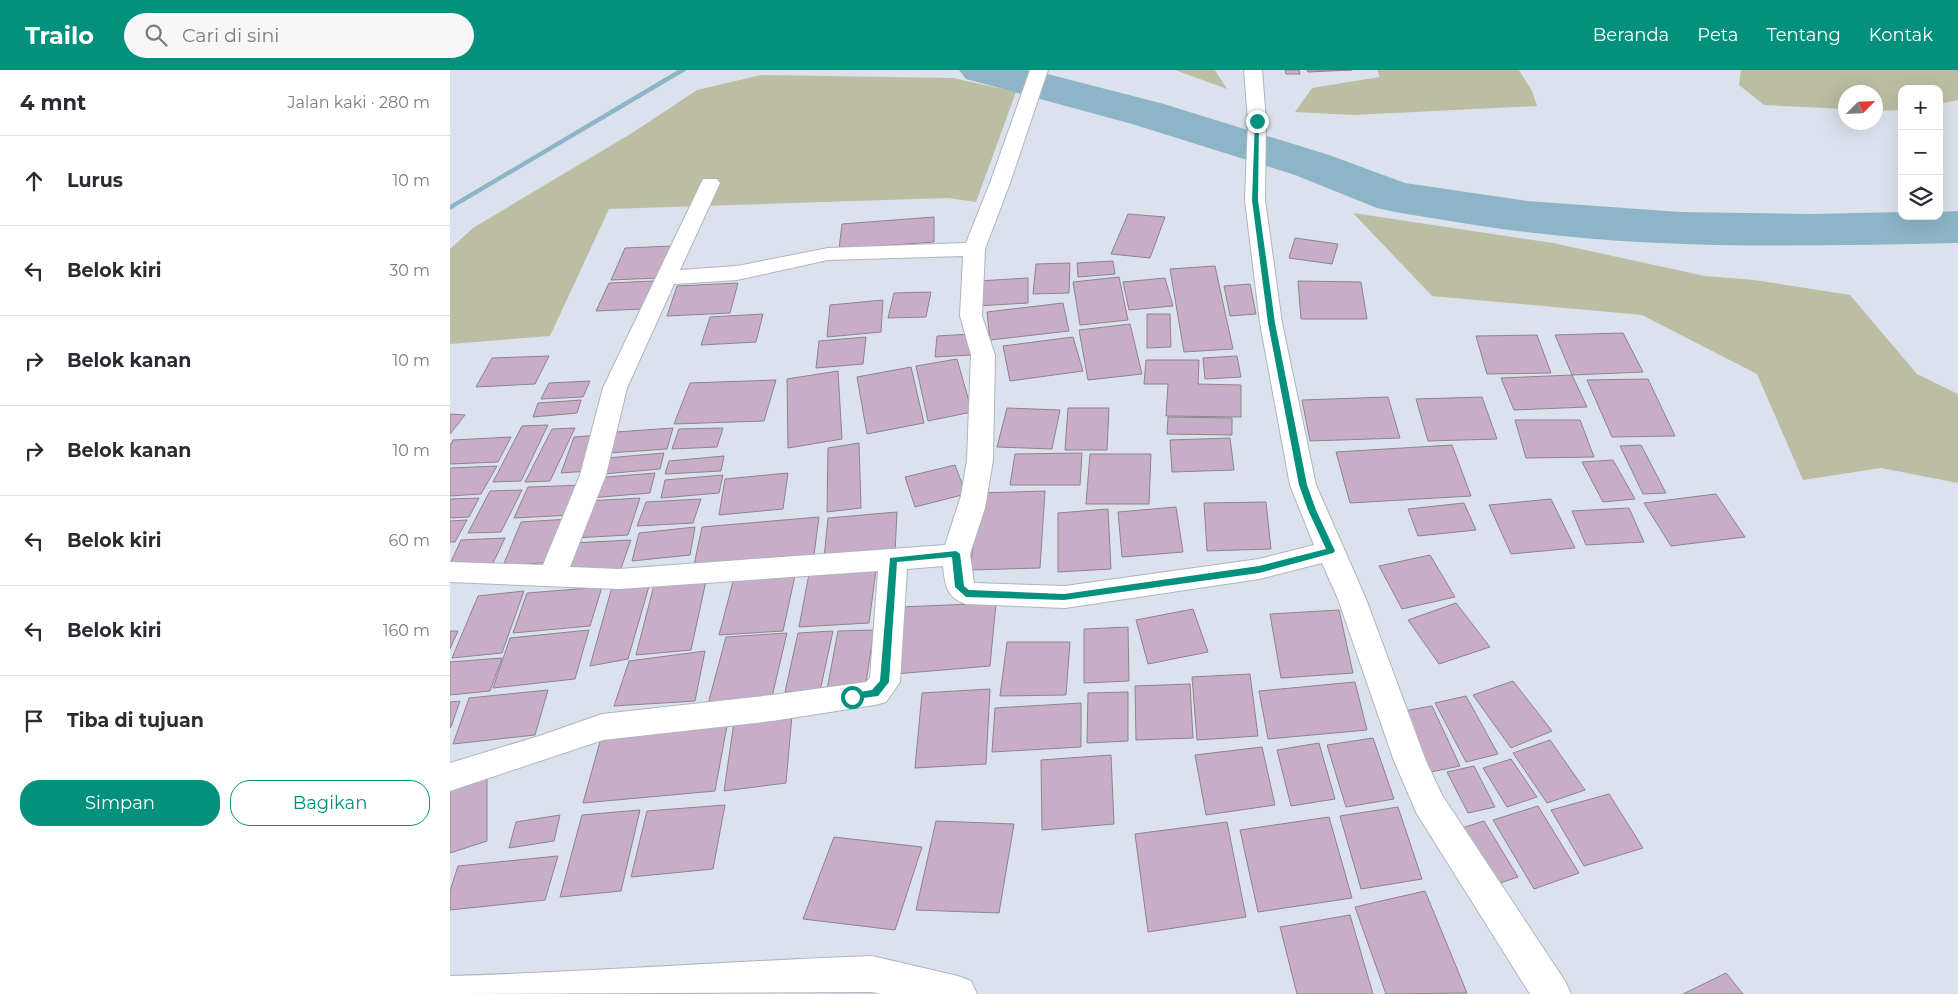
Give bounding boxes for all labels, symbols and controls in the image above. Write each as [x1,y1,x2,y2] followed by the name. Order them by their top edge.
[124,13,474,58] search box
[25,21,94,50] text: Trailo
[142,21,170,49] icon: search
[182,24,279,47] text: Cari di sini
[1593,24,1669,46] text: Beranda
[1697,24,1738,46] text: Peta
[1766,24,1841,46] text: Tentang
[1869,24,1933,46] text: Kontak
[1838,85,1883,130] north arrow
[1898,85,1943,220] map controls
[1898,85,1943,130] button: +
[20,90,86,115] text: 4 mnt
[288,93,430,112] text: Jalan kaki · 280 m
[1246,110,1269,133] route end
[1898,130,1943,175] button: −
[20,167,48,195] icon: ahead
[67,169,123,192] text: Lurus
[392,171,430,190] text: 10 m
[1898,175,1943,220] button: layers
[20,257,48,285] icon: left
[67,259,162,282] text: Belok kiri
[389,261,430,280] text: 30 m
[20,347,48,375] icon: right
[67,349,191,372] text: Belok kanan
[392,351,430,370] text: 10 m
[20,437,48,465] icon: right
[67,439,191,462] text: Belok kanan
[392,441,430,460] text: 10 m
[20,527,48,555] icon: left
[67,529,162,552] text: Belok kiri
[388,531,430,550] text: 60 m
[20,617,48,645] icon: left
[67,619,162,642] text: Belok kiri
[383,621,430,640] text: 160 m
[841,686,864,709] route start
[20,707,48,735] icon: arrive
[67,709,204,732] text: Tiba di tujuan
[20,780,220,826] button: Simpan
[230,780,430,826] button: Bagikan

